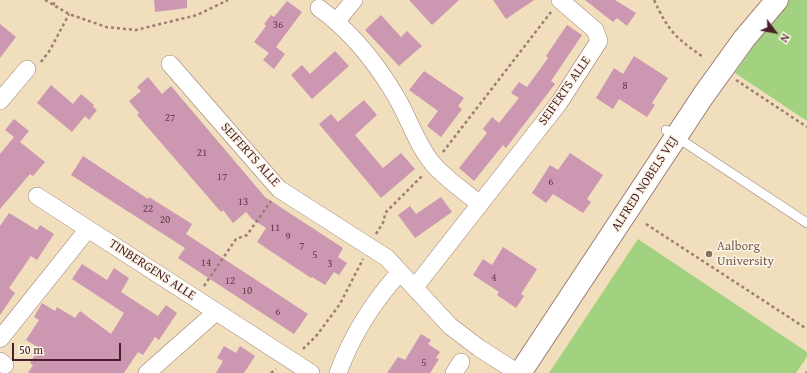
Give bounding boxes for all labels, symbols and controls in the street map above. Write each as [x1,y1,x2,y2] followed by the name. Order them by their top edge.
[755,12,795,52] north arrow
[273,18,283,32] house number: 36
[776,31,794,46] text: N
[535,53,595,129] street label: SEIFERTS ALLE
[622,79,628,93] house number: 8
[165,111,175,125] house number: 27
[217,120,283,190] street label: SEIFERTS ALLE
[608,133,682,235] street label: ALFRED NOBELS VEJ
[197,146,207,160] house number: 21
[217,170,227,184] house number: 17
[548,175,554,189] house number: 6
[238,195,248,209] house number: 13
[143,202,153,216] house number: 22
[160,213,170,227] house number: 20
[270,221,280,235] house number: 11
[285,230,291,244] house number: 9
[106,236,198,304] street label: TINBERGENS ALLE
[299,239,305,253] house number: 7
[717,239,774,270] place label: Aalborg University
[312,248,318,262] house number: 5
[704,249,714,259] marker: Aalborg University
[201,256,211,270] house number: 14
[327,257,333,271] house number: 3
[491,271,497,285] house number: 4
[225,274,235,288] house number: 12
[242,284,252,298] house number: 10
[275,305,281,319] house number: 6
[14,335,123,361] scale bar
[19,341,43,358] text: 50 m
[421,356,427,370] house number: 5

